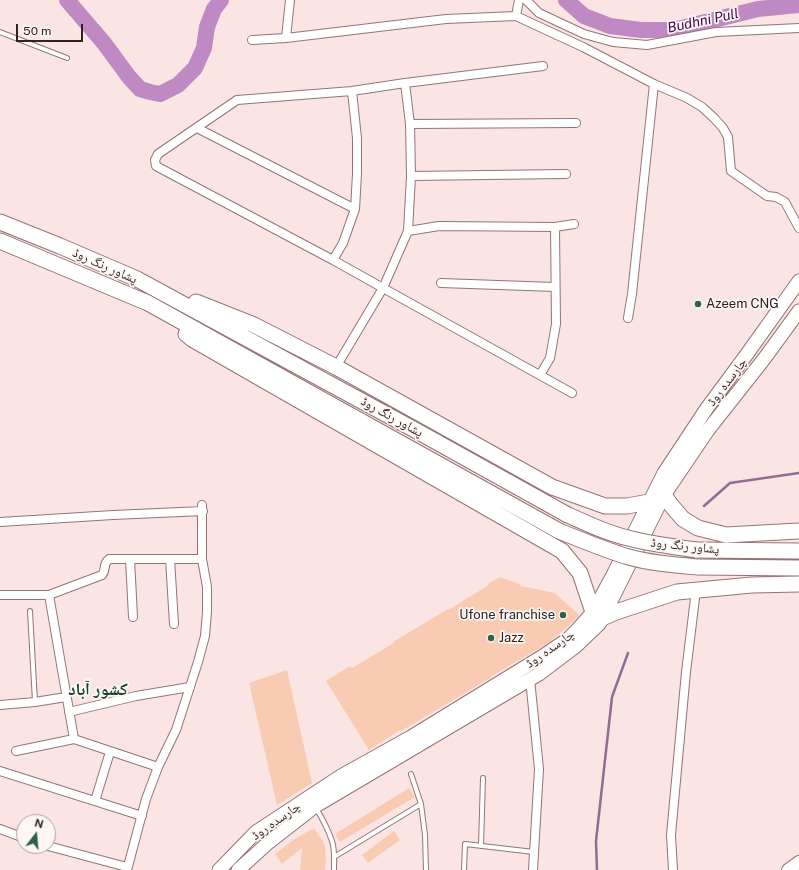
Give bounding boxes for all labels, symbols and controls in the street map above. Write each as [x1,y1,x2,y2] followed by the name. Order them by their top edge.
[666,5,740,37] water label: Budhni Pull
[18,16,85,42] scale bar
[23,24,51,38] text: 50 m
[70,245,140,287] street label: پشاور رنگ روڈ
[706,296,779,312] place label: Azeem CNG
[693,299,703,309] marker: Azeem CNG
[704,355,750,409] street label: چارسدہ روڈ
[358,393,426,441] street label: پشاور رنگ روڈ
[650,535,720,557] street label: پشاور رنگ روڈ
[459,607,555,623] place label: Ufone franchise
[558,610,568,620] marker: Ufone franchise
[522,626,578,672] street label: چارسدہ روڈ
[499,630,524,646] place label: Jazz
[486,633,496,643] marker: Jazz
[68,680,128,700] district label: کشور آباد
[248,798,304,844] street label: چارسدہ روڈ
[16,814,56,854] north arrow
[33,816,45,830] text: N

